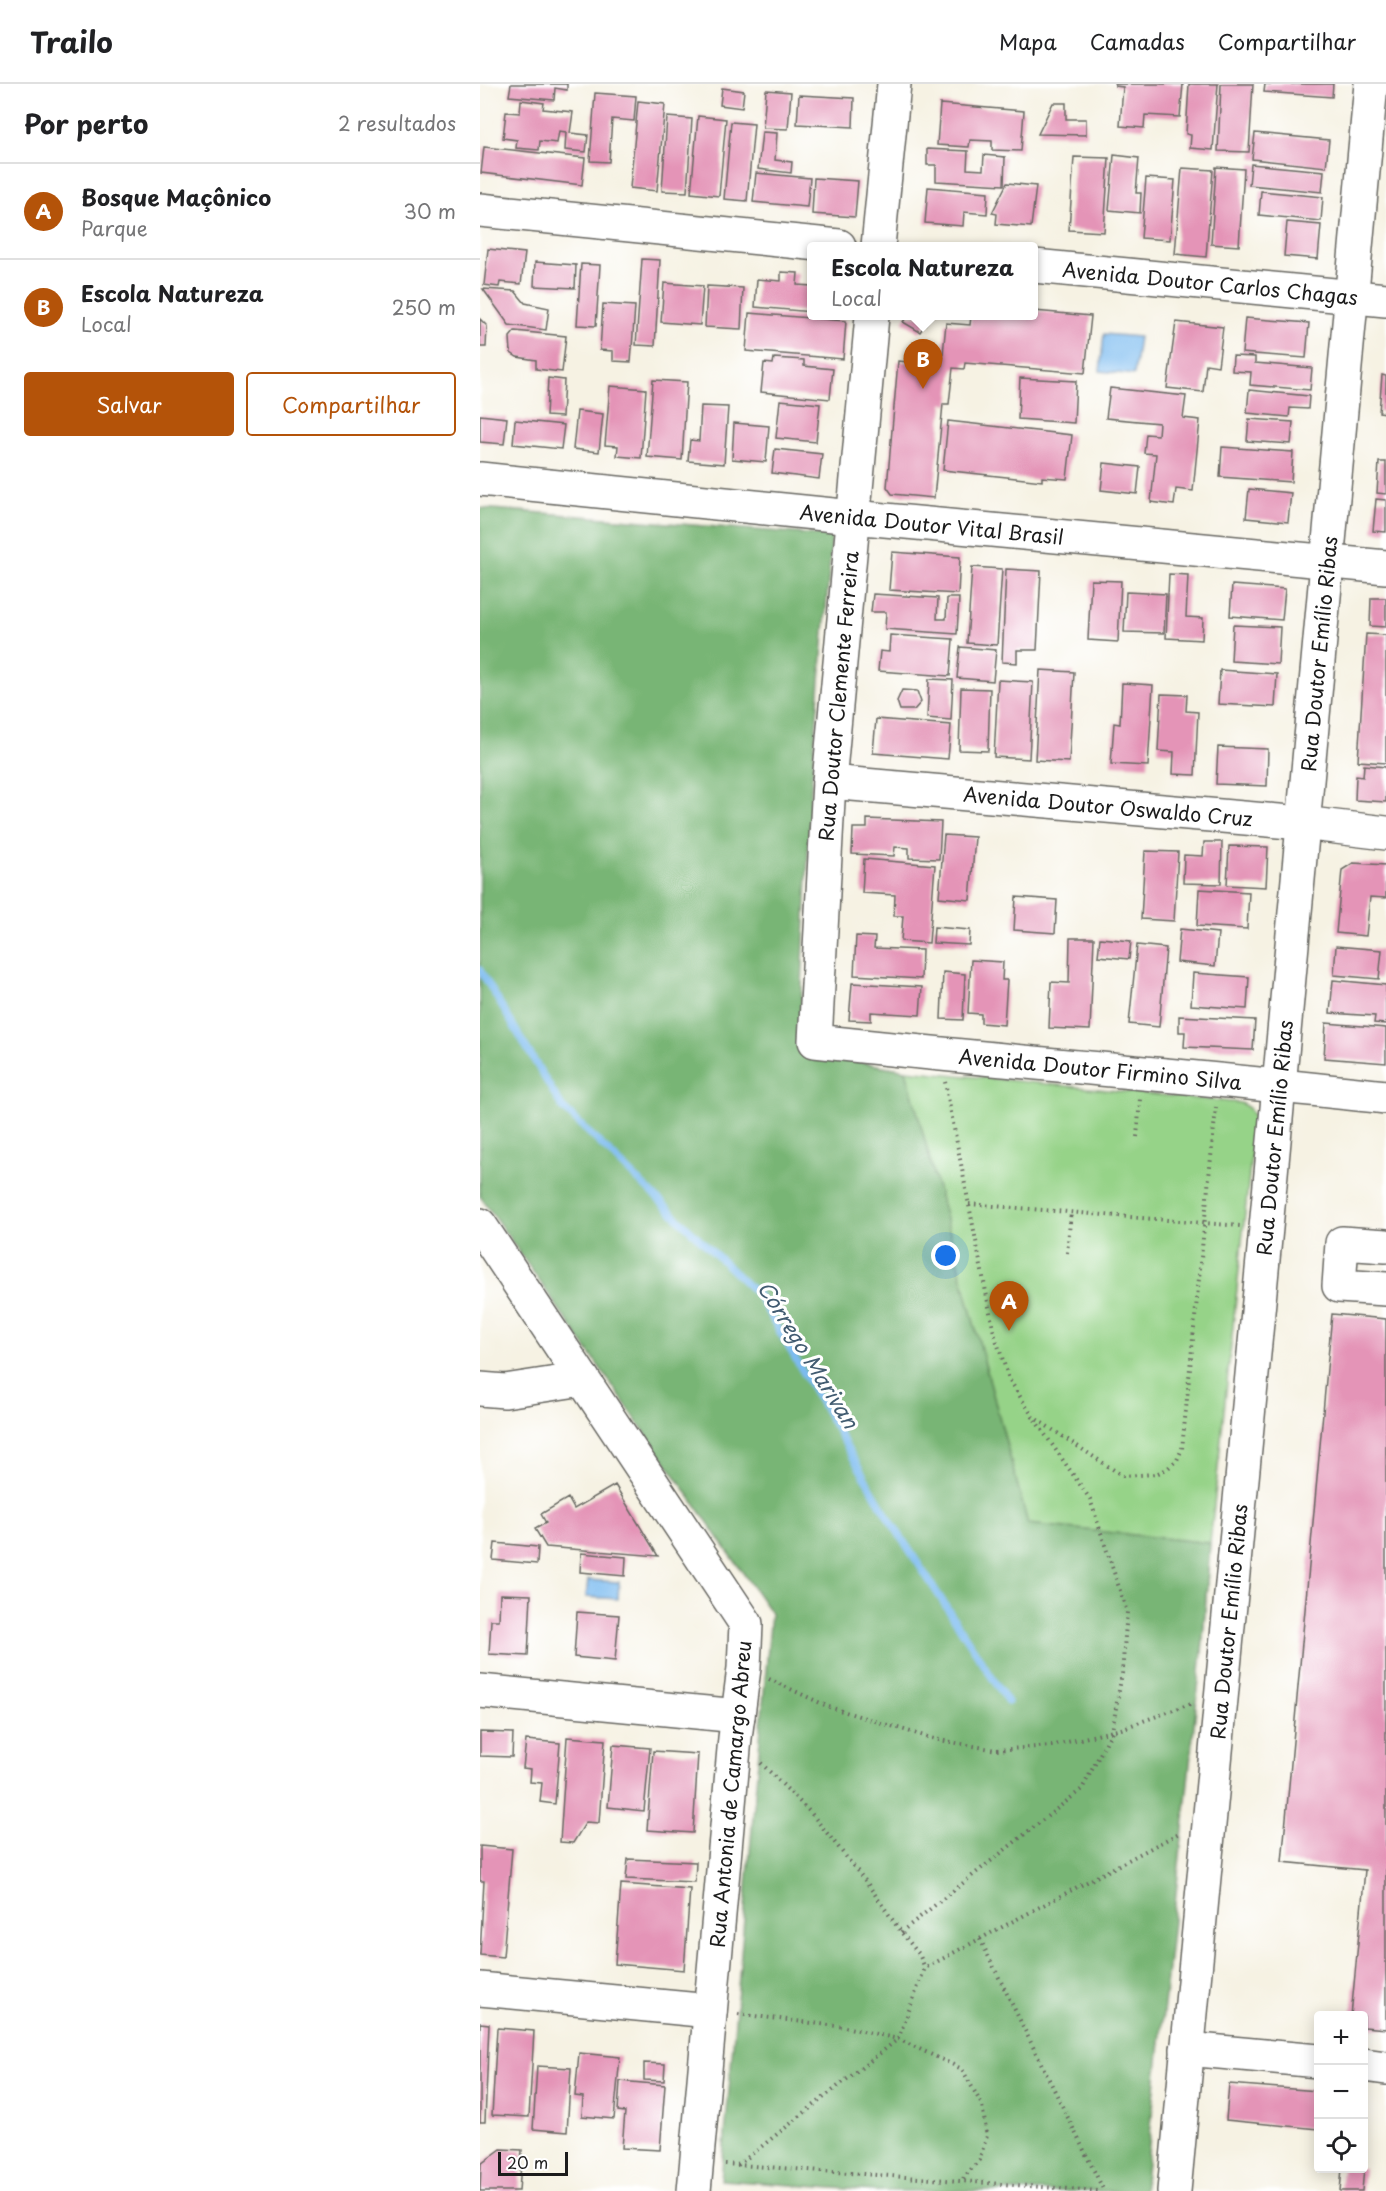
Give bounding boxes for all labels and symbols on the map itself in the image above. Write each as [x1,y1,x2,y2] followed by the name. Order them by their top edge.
[1061,254,1359,312] street label: Avenida Doutor Carlos Chagas
[904,340,942,389] pin: B
[798,497,1065,552] street label: Avenida Doutor Vital Brasil
[1293,535,1344,773] street label: Rua Doutor Emílio Ribas
[810,549,866,842] street label: Rua Doutor Clemente Ferreira
[962,779,1254,834] street label: Avenida Doutor Oswaldo Cruz
[1248,1019,1300,1257] street label: Rua Doutor Emílio Ribas
[957,1041,1244,1097] street label: Avenida Doutor Firmino Silva
[931,1241,960,1270] your location
[751,1274,868,1435] water label: Córrego Marivan
[990,1282,1028,1331] pin: A
[1202,1503,1255,1741] street label: Rua Doutor Emílio Ribas
[702,1639,758,1949] street label: Rua Antonia de Camargo Abreu
[498,2149,568,2176] scale bar

